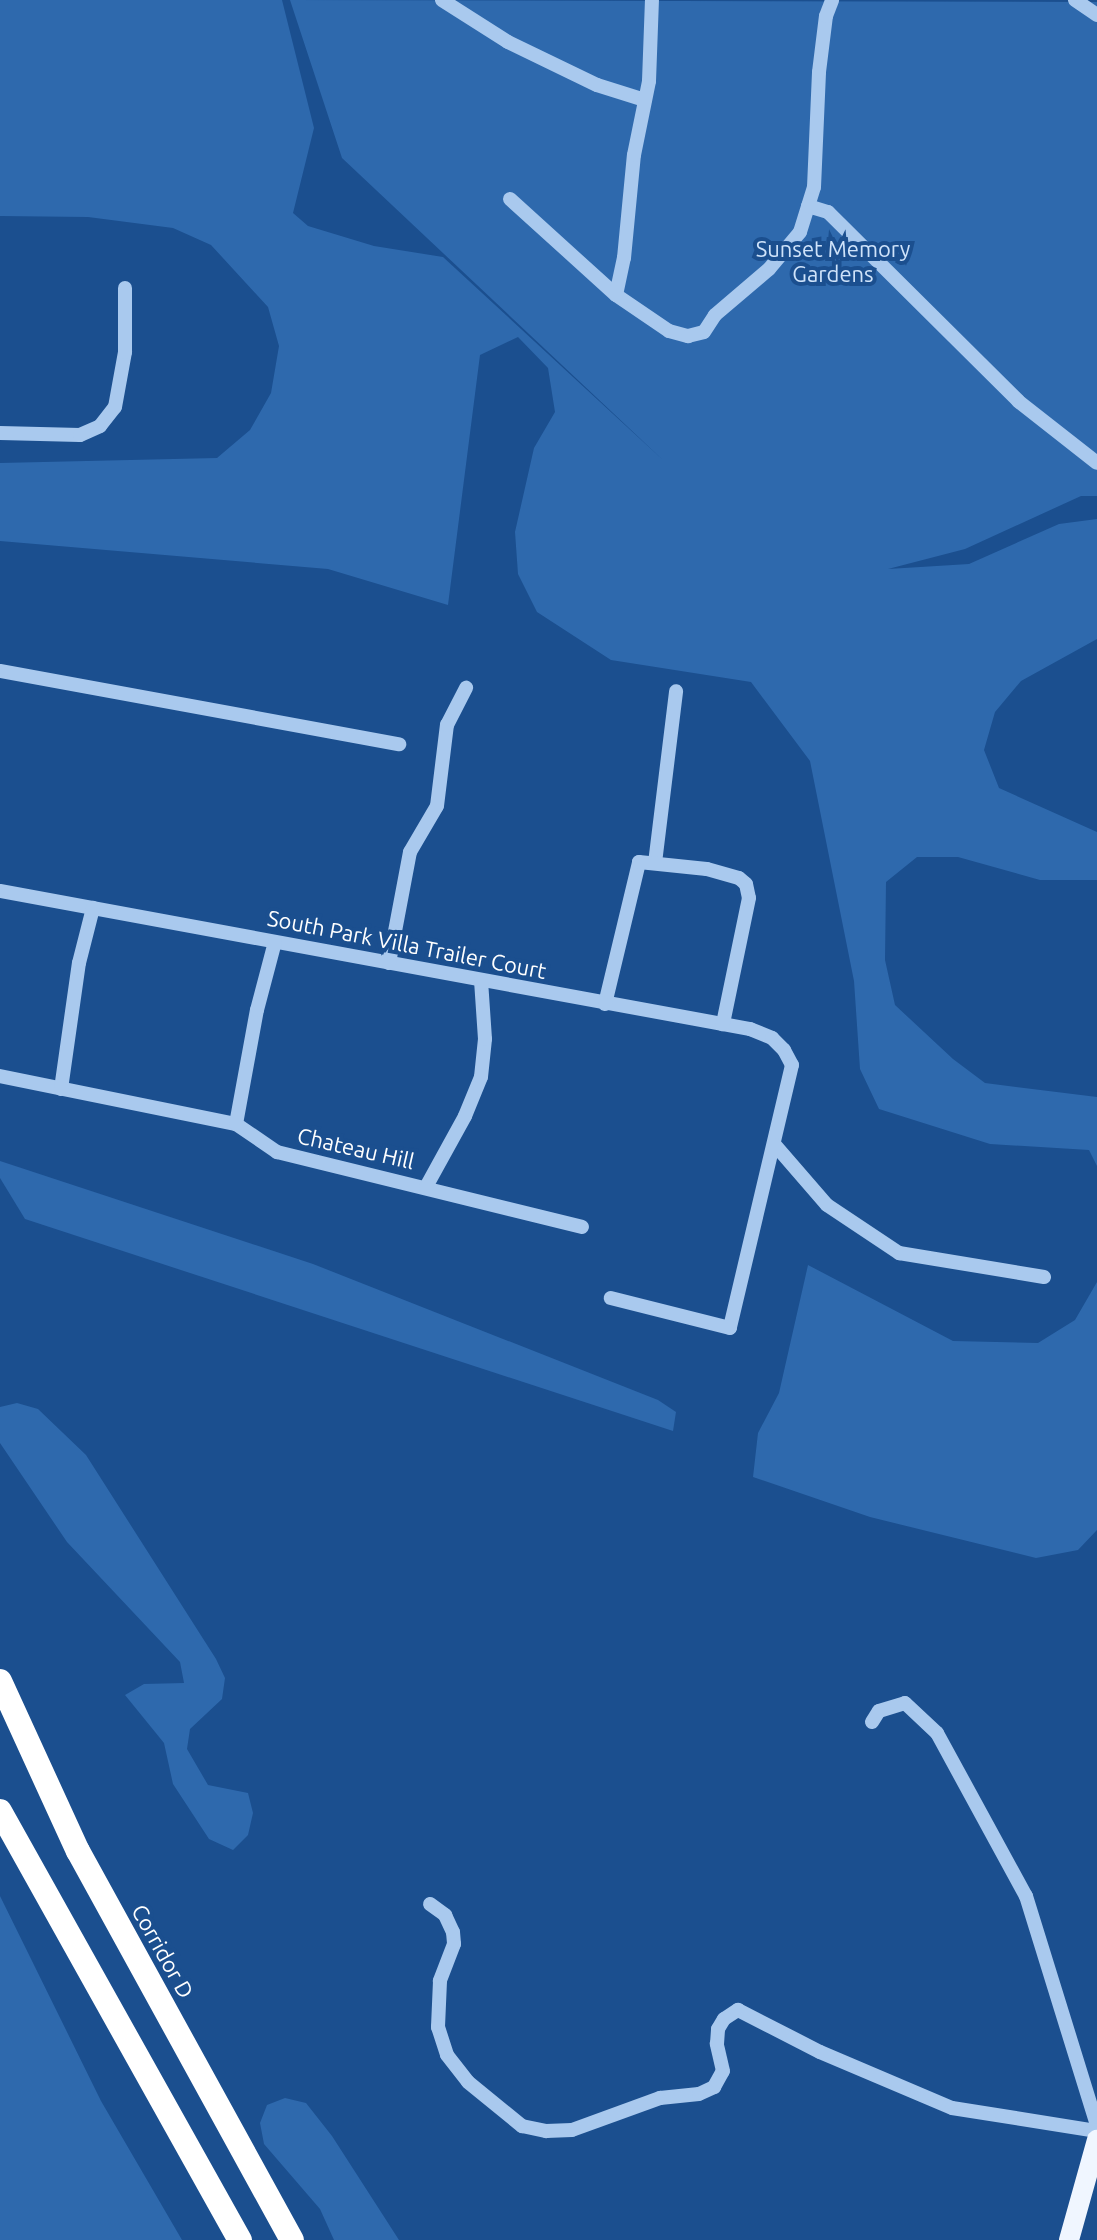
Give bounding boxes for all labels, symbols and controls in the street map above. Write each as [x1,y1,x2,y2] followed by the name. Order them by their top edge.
[756,235,910,286] park label: Sunset Memory Gardens
[265,904,549,984] street label: South Park Villa Trailer Court
[295,1122,417,1174] street label: Chateau Hill
[126,1900,200,2002] street label: Corridor D

